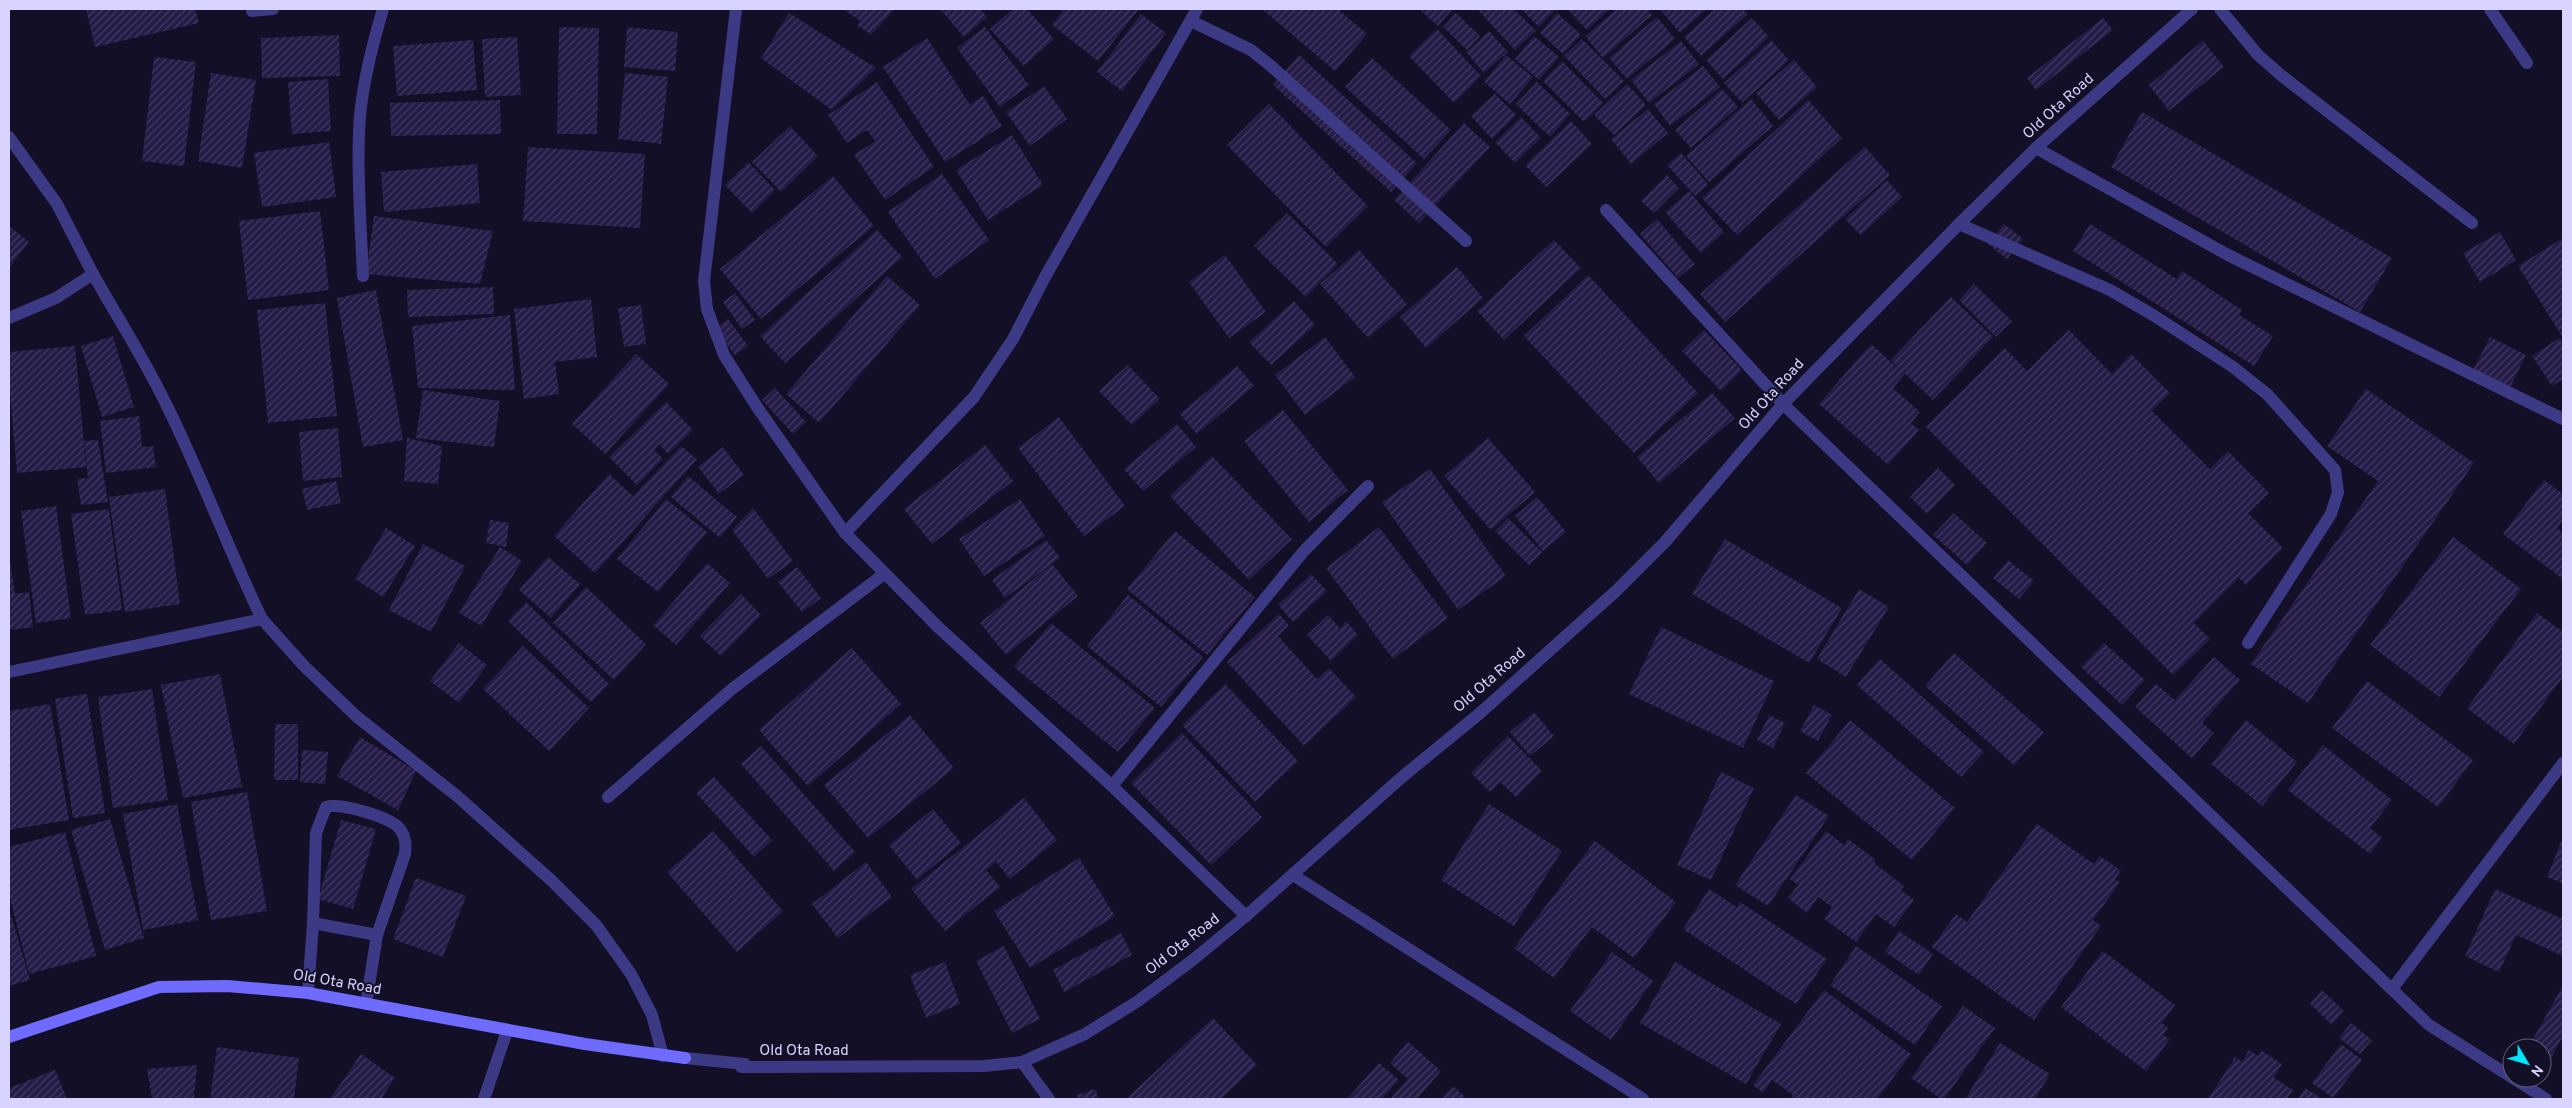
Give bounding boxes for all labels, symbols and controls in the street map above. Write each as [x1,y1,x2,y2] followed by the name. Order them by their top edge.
[2019,70,2099,144] street label: Old Ota Road
[1735,355,1809,435] street label: Old Ota Road
[1450,644,1530,718] street label: Old Ota Road
[1142,910,1224,980] street label: Old Ota Road
[291,966,383,1000] street label: Old Ota Road
[2502,1038,2552,1088] north arrow
[759,1042,849,1061] street label: Old Ota Road
[2526,1061,2546,1079] text: N

